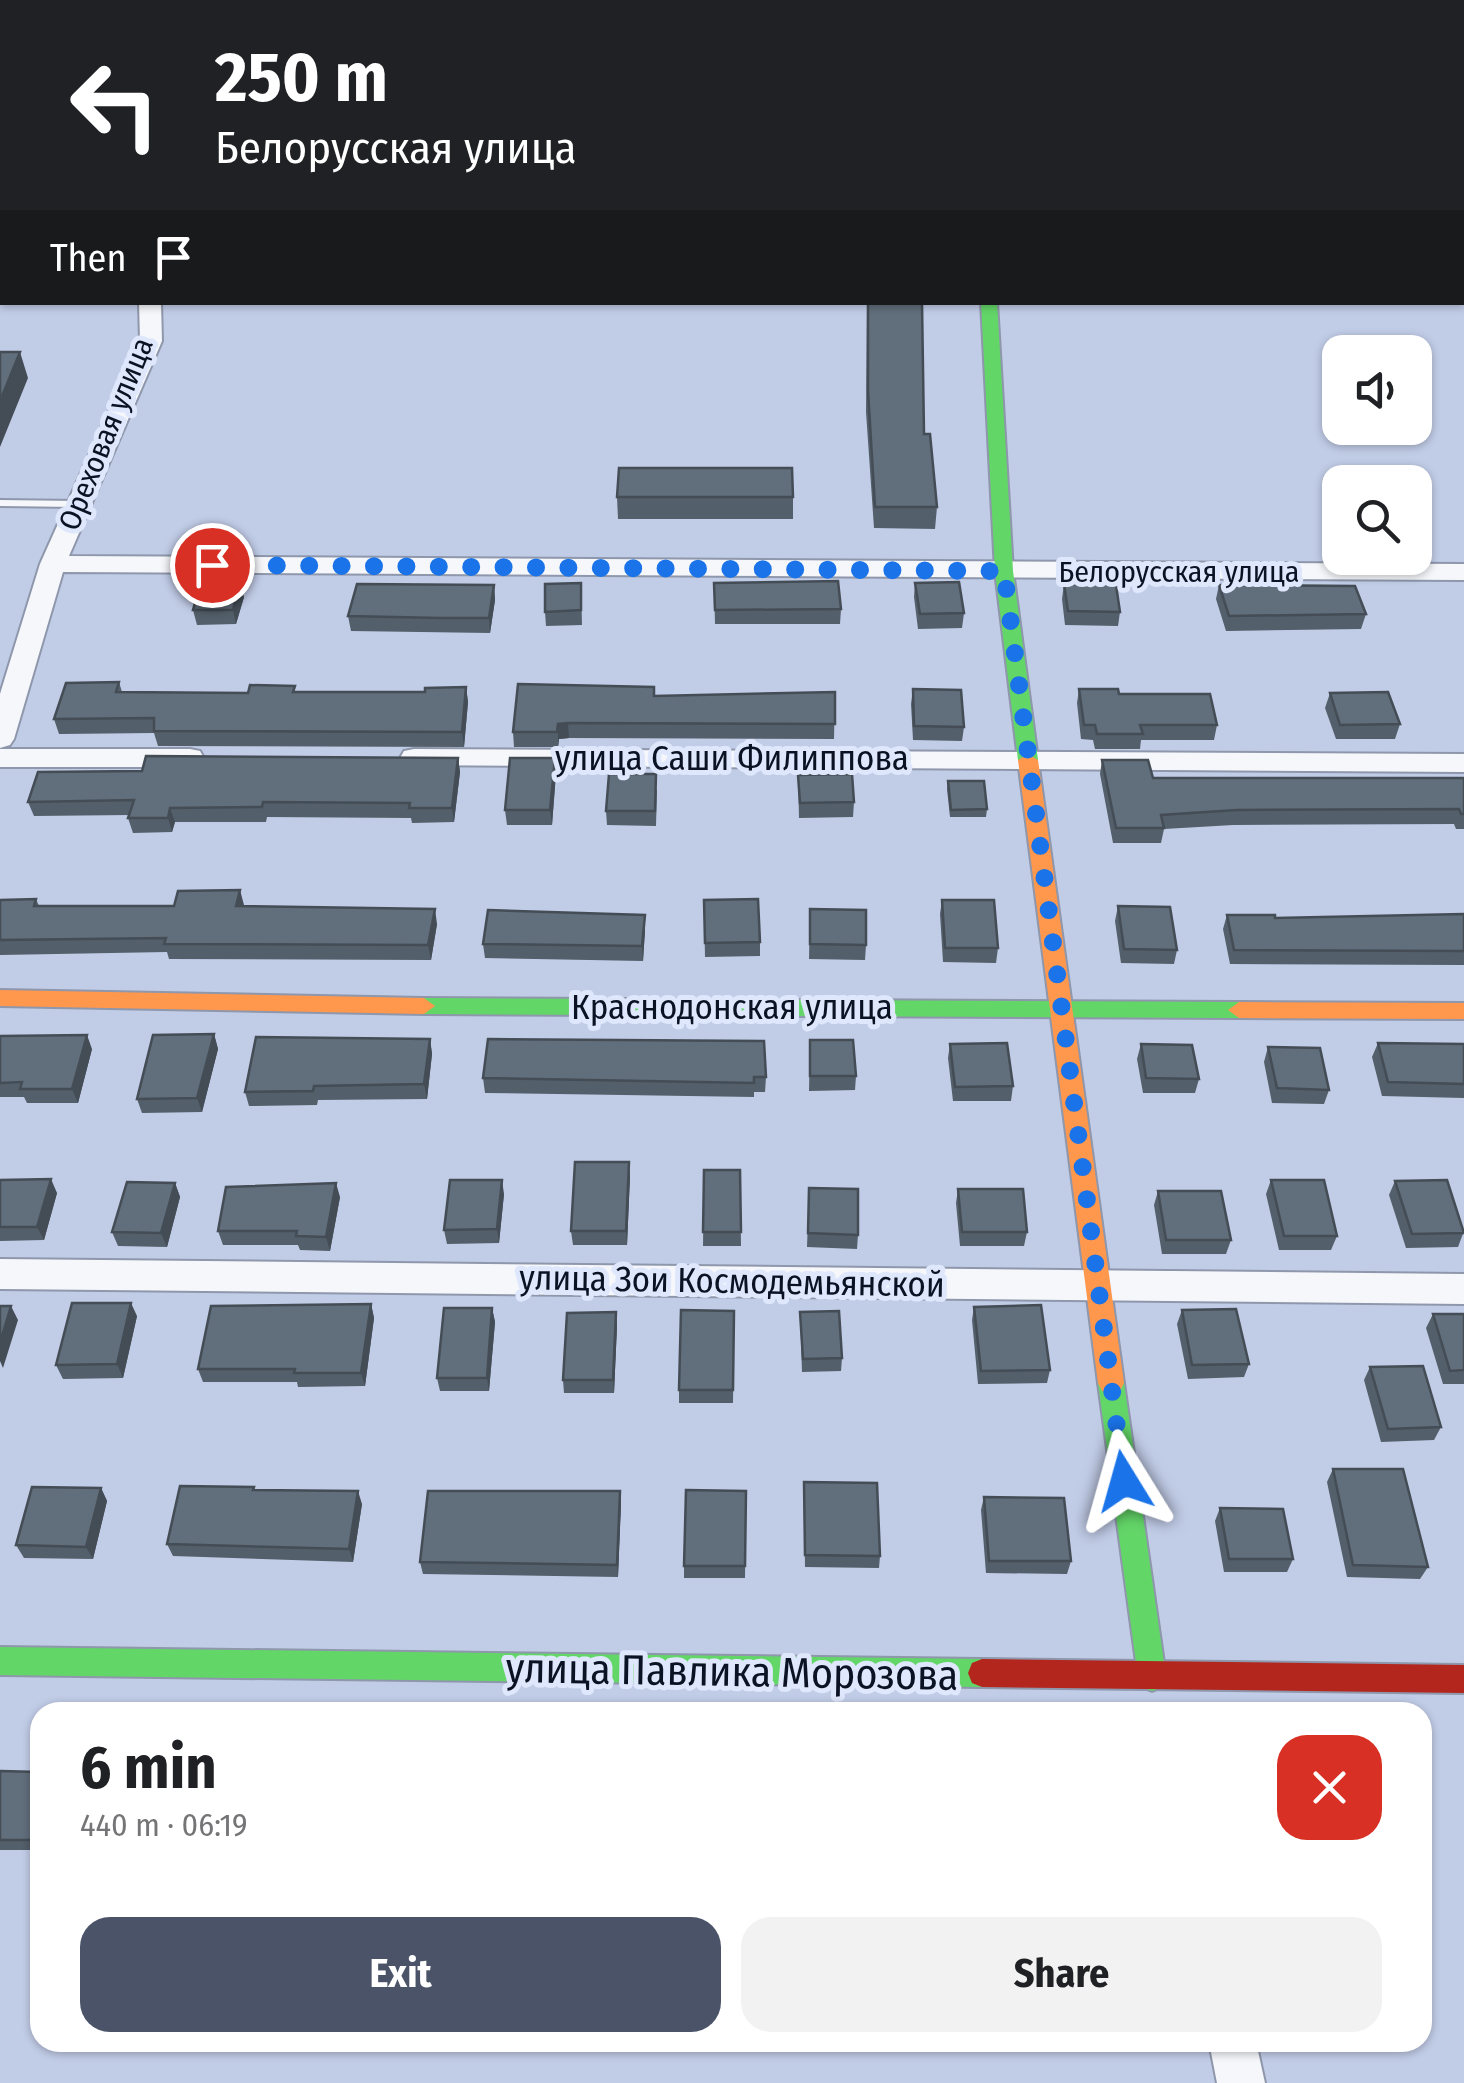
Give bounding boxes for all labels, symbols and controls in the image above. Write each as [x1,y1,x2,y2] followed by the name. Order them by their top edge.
[215,36,388,120] text: 250 m
[50,40,180,170] icon: left
[215,121,577,175] text: Белорусская улица
[146,230,201,285] icon: arrive
[50,235,126,281] text: Then
[51,332,161,536] street label: Ореховая улица
[1322,335,1432,575] map controls
[1322,335,1432,445] button: sound
[1322,465,1432,575] button: search
[170,523,255,608] pin
[185,538,240,593] icon: arrive
[1058,554,1300,590] street label: Белорусская улица
[555,737,909,779] street label: улица Саши Филиппова
[571,986,893,1028] street label: Краснодонская улица
[519,1256,945,1306] street label: улица Зои Космодемьянской
[1072,1429,1176,1533] position arrow
[505,1643,959,1701] street label: улица Павлика Морозова
[80,1732,217,1804] text: 6 min
[1277,1735,1382,1840] button: close
[80,1806,248,1844] text: 440 m · 06:19
[80,1917,721,2032] button: Exit
[741,1917,1382,2032] button: Share

